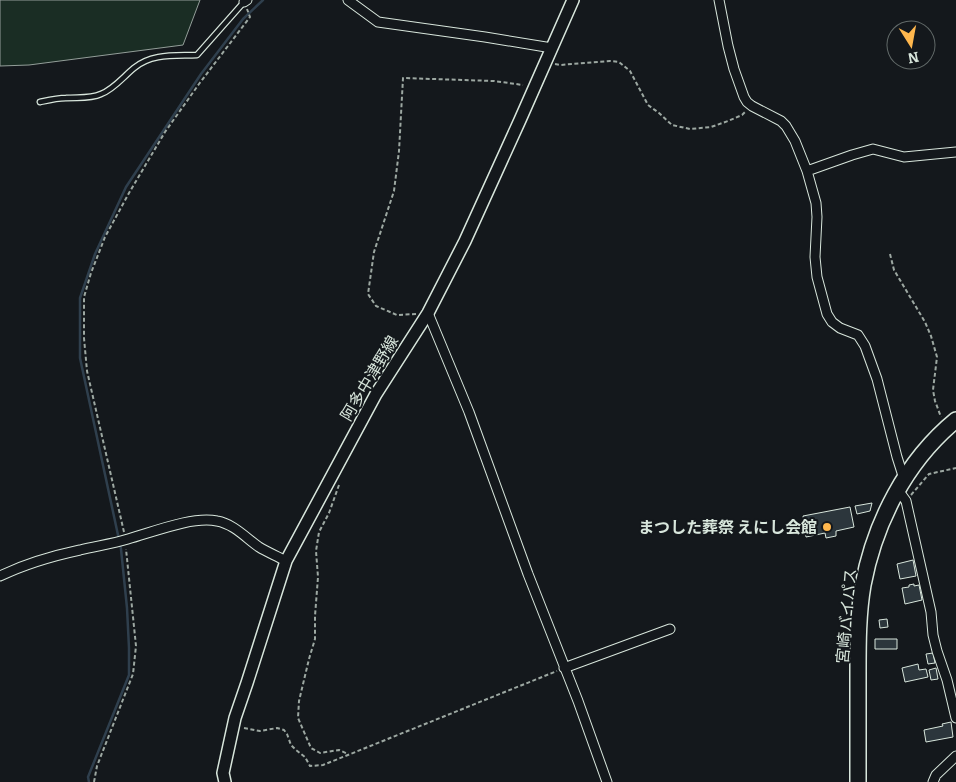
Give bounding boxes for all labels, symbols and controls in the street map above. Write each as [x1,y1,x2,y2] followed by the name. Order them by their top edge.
[886,20,936,70] north arrow
[906,48,920,67] text: N
[337,332,402,424] street label: 阿多中津野線
[638,518,817,537] place label: まつした葬祭 えにし会館
[821,521,833,533] marker: まつした葬祭 えにし会館
[833,568,860,665] street label: 宮崎バイパス

